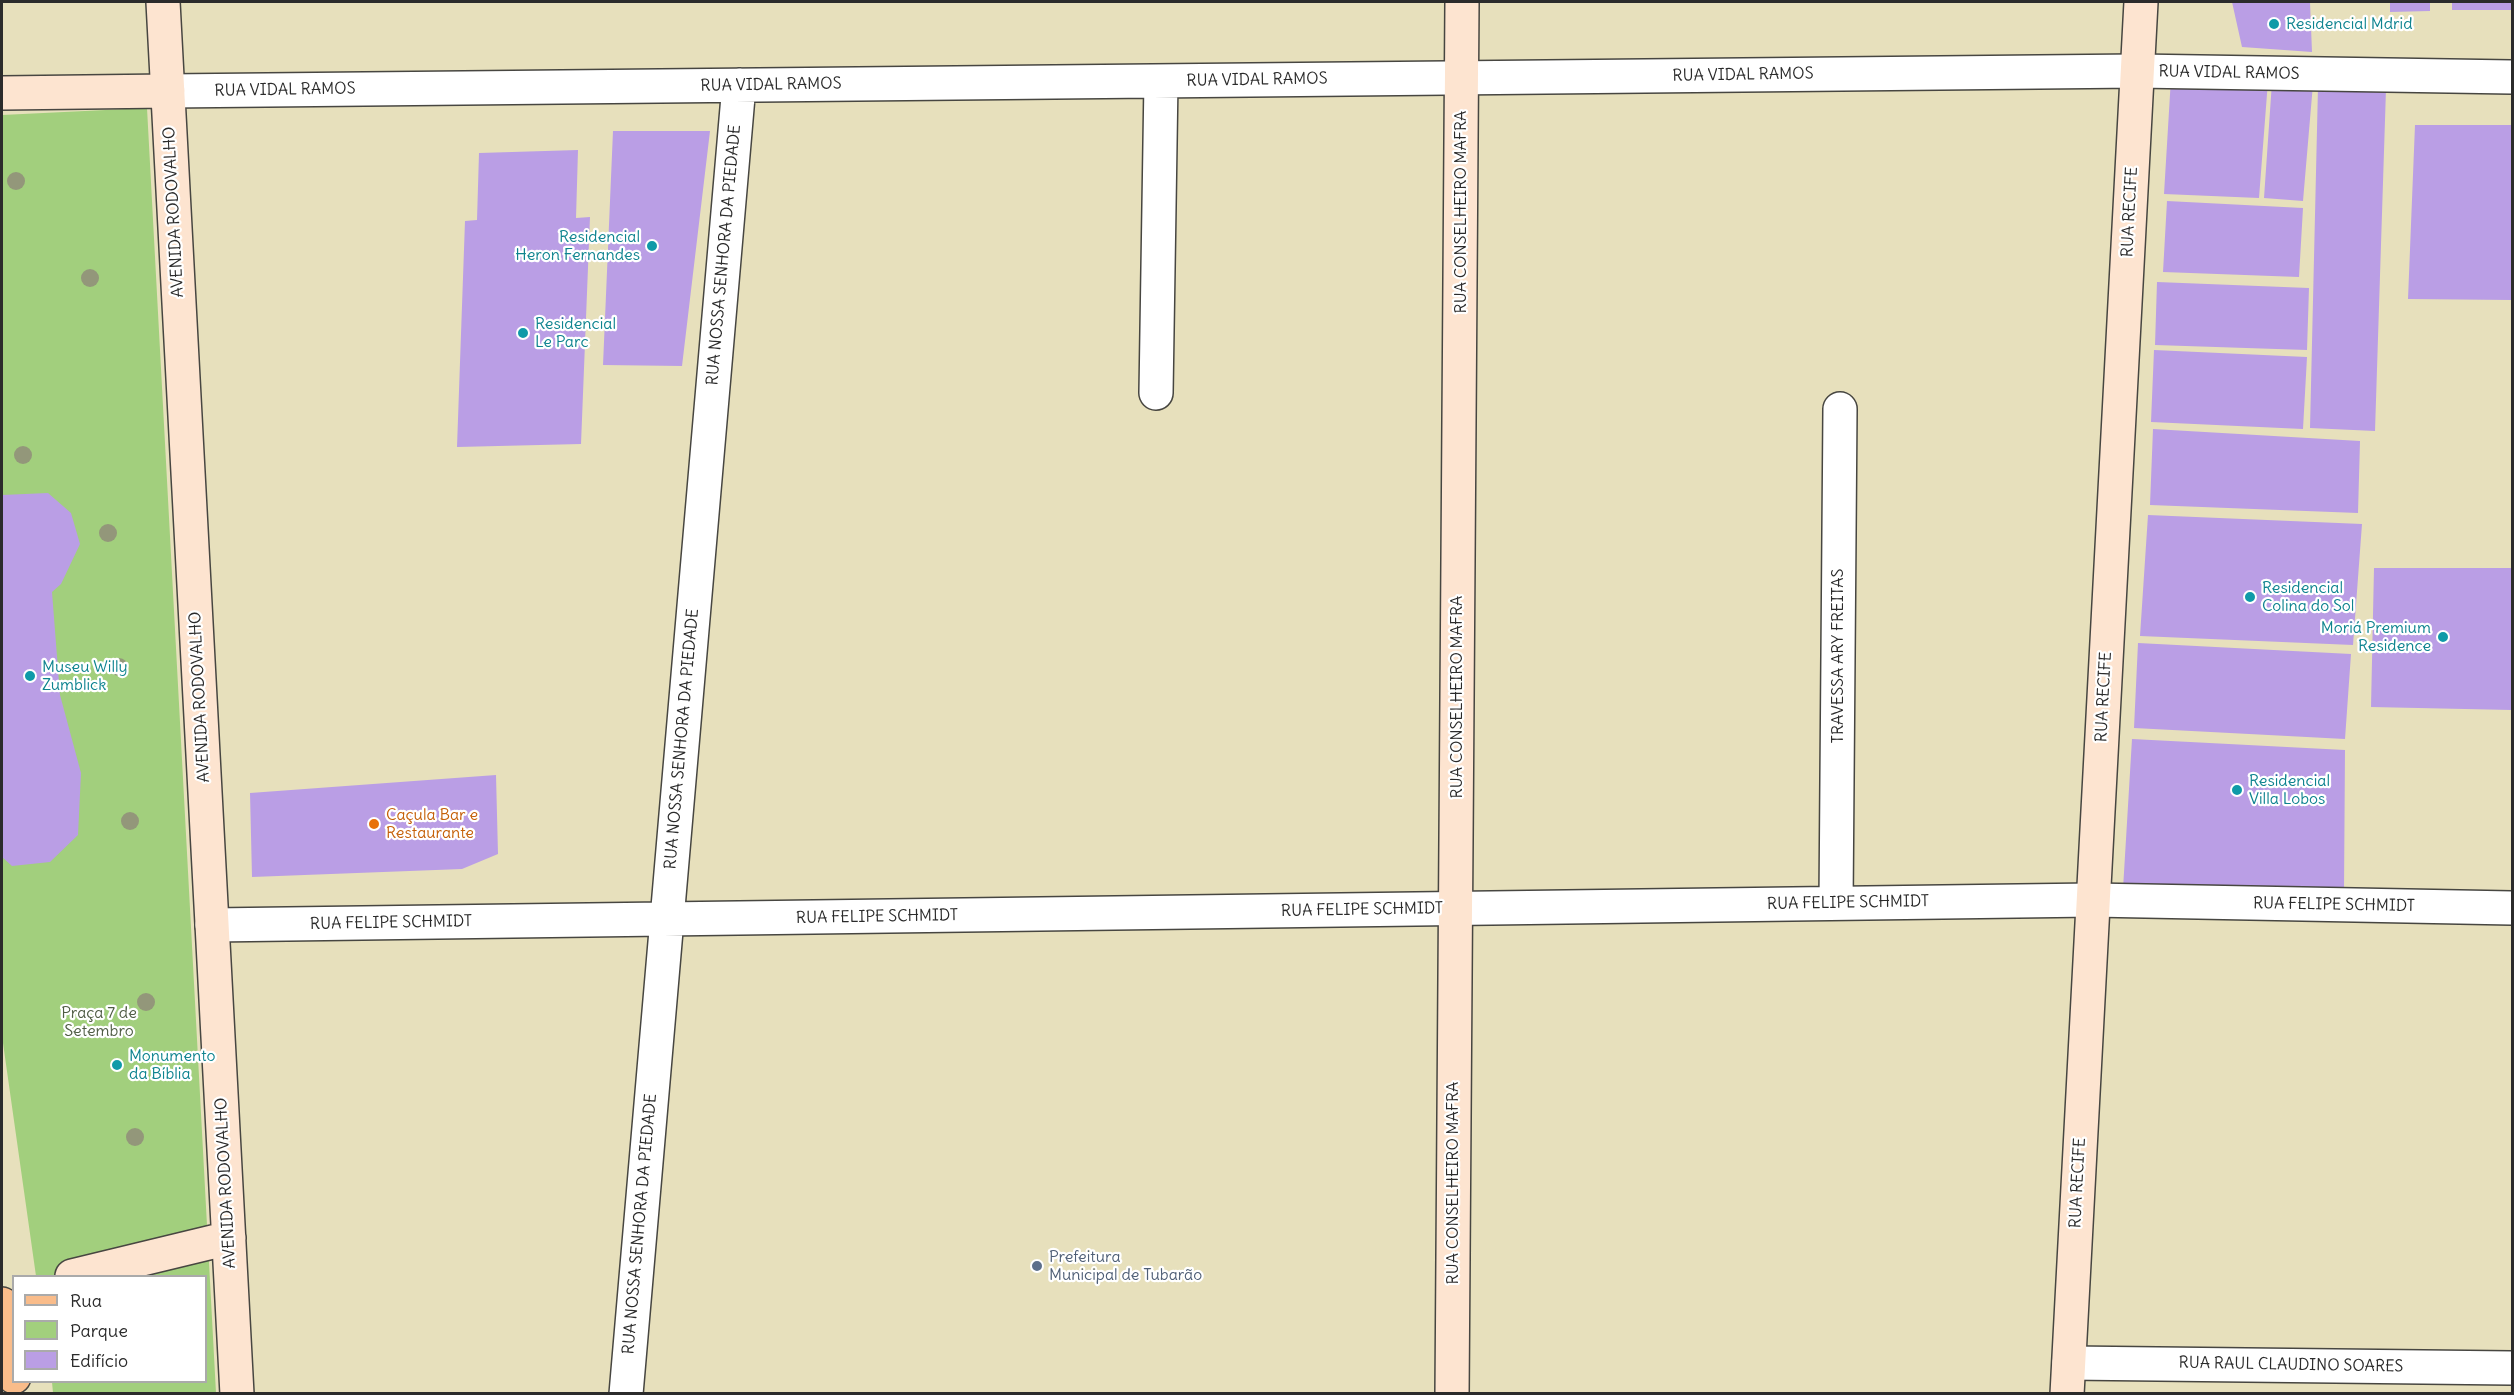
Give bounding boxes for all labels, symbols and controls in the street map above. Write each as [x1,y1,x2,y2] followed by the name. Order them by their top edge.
[2286,14,2413,34] place label: Residencial Mdrid
[2267,17,2281,31] marker: Residencial Mdrid
[2158,62,2300,84] street label: RUA VIDAL RAMOS
[1672,64,1814,86] street label: RUA VIDAL RAMOS
[1186,69,1328,91] street label: RUA VIDAL RAMOS
[700,74,842,96] street label: RUA VIDAL RAMOS
[214,79,356,101] street label: RUA VIDAL RAMOS
[1451,111,1471,313] street label: RUA CONSELHEIRO MAFRA
[703,124,745,386] street label: RUA NOSSA SENHORA DA PIEDADE
[160,126,188,298] street label: AVENIDA RODOVALHO
[2118,166,2142,258] street label: RUA RECIFE
[515,227,640,265] place label: Residencial Heron Fernandes
[645,239,659,253] marker: Residencial Heron Fernandes
[535,314,616,352] place label: Residencial Le Parc
[516,326,530,340] marker: Residencial Le Parc
[1828,569,1848,743] street label: TRAVESSA ARY FREITAS
[2262,578,2354,616] place label: Residencial Colina do Sol
[2243,590,2257,604] marker: Residencial Colina do Sol
[1447,596,1467,798] street label: RUA CONSELHEIRO MAFRA
[661,608,703,870] street label: RUA NOSSA SENHORA DA PIEDADE
[186,611,214,783] street label: AVENIDA RODOVALHO
[2321,618,2431,656] place label: Moriá Premium Residence
[2436,630,2450,644] marker: Moriá Premium Residence
[2092,651,2116,743] street label: RUA RECIFE
[42,657,128,695] place label: Museu Willy Zumblick
[23,669,37,683] marker: Museu Willy Zumblick
[2249,771,2330,809] place label: Residencial Villa Lobos
[2230,783,2244,797] marker: Residencial Villa Lobos
[386,805,478,843] place label: Caçula Bar e Restaurante
[367,817,381,831] marker: Caçula Bar e Restaurante
[1767,892,1929,914] street label: RUA FELIPE SCHMIDT
[2253,894,2415,916] street label: RUA FELIPE SCHMIDT
[1281,899,1443,921] street label: RUA FELIPE SCHMIDT
[796,906,958,928] street label: RUA FELIPE SCHMIDT
[310,912,472,934] street label: RUA FELIPE SCHMIDT
[61,1003,137,1041] park label: Praça 7 de Setembro
[129,1046,216,1084] place label: Monumento da Bíblia
[110,1058,124,1072] marker: Monumento da Bíblia
[1443,1082,1463,1284] street label: RUA CONSELHEIRO MAFRA
[619,1093,661,1355] street label: RUA NOSSA SENHORA DA PIEDADE
[212,1097,240,1269] street label: AVENIDA RODOVALHO
[2066,1137,2090,1229] street label: RUA RECIFE
[1049,1247,1202,1285] place label: Prefeitura Municipal de Tubarão
[1030,1259,1044,1273] marker: Prefeitura Municipal de Tubarão
[12,1275,207,1383] legend
[70,1289,102,1312] text: Rua
[70,1319,128,1342] text: Parque
[70,1349,128,1372] text: Edifício
[2179,1353,2403,1377] street label: RUA RAUL CLAUDINO SOARES

